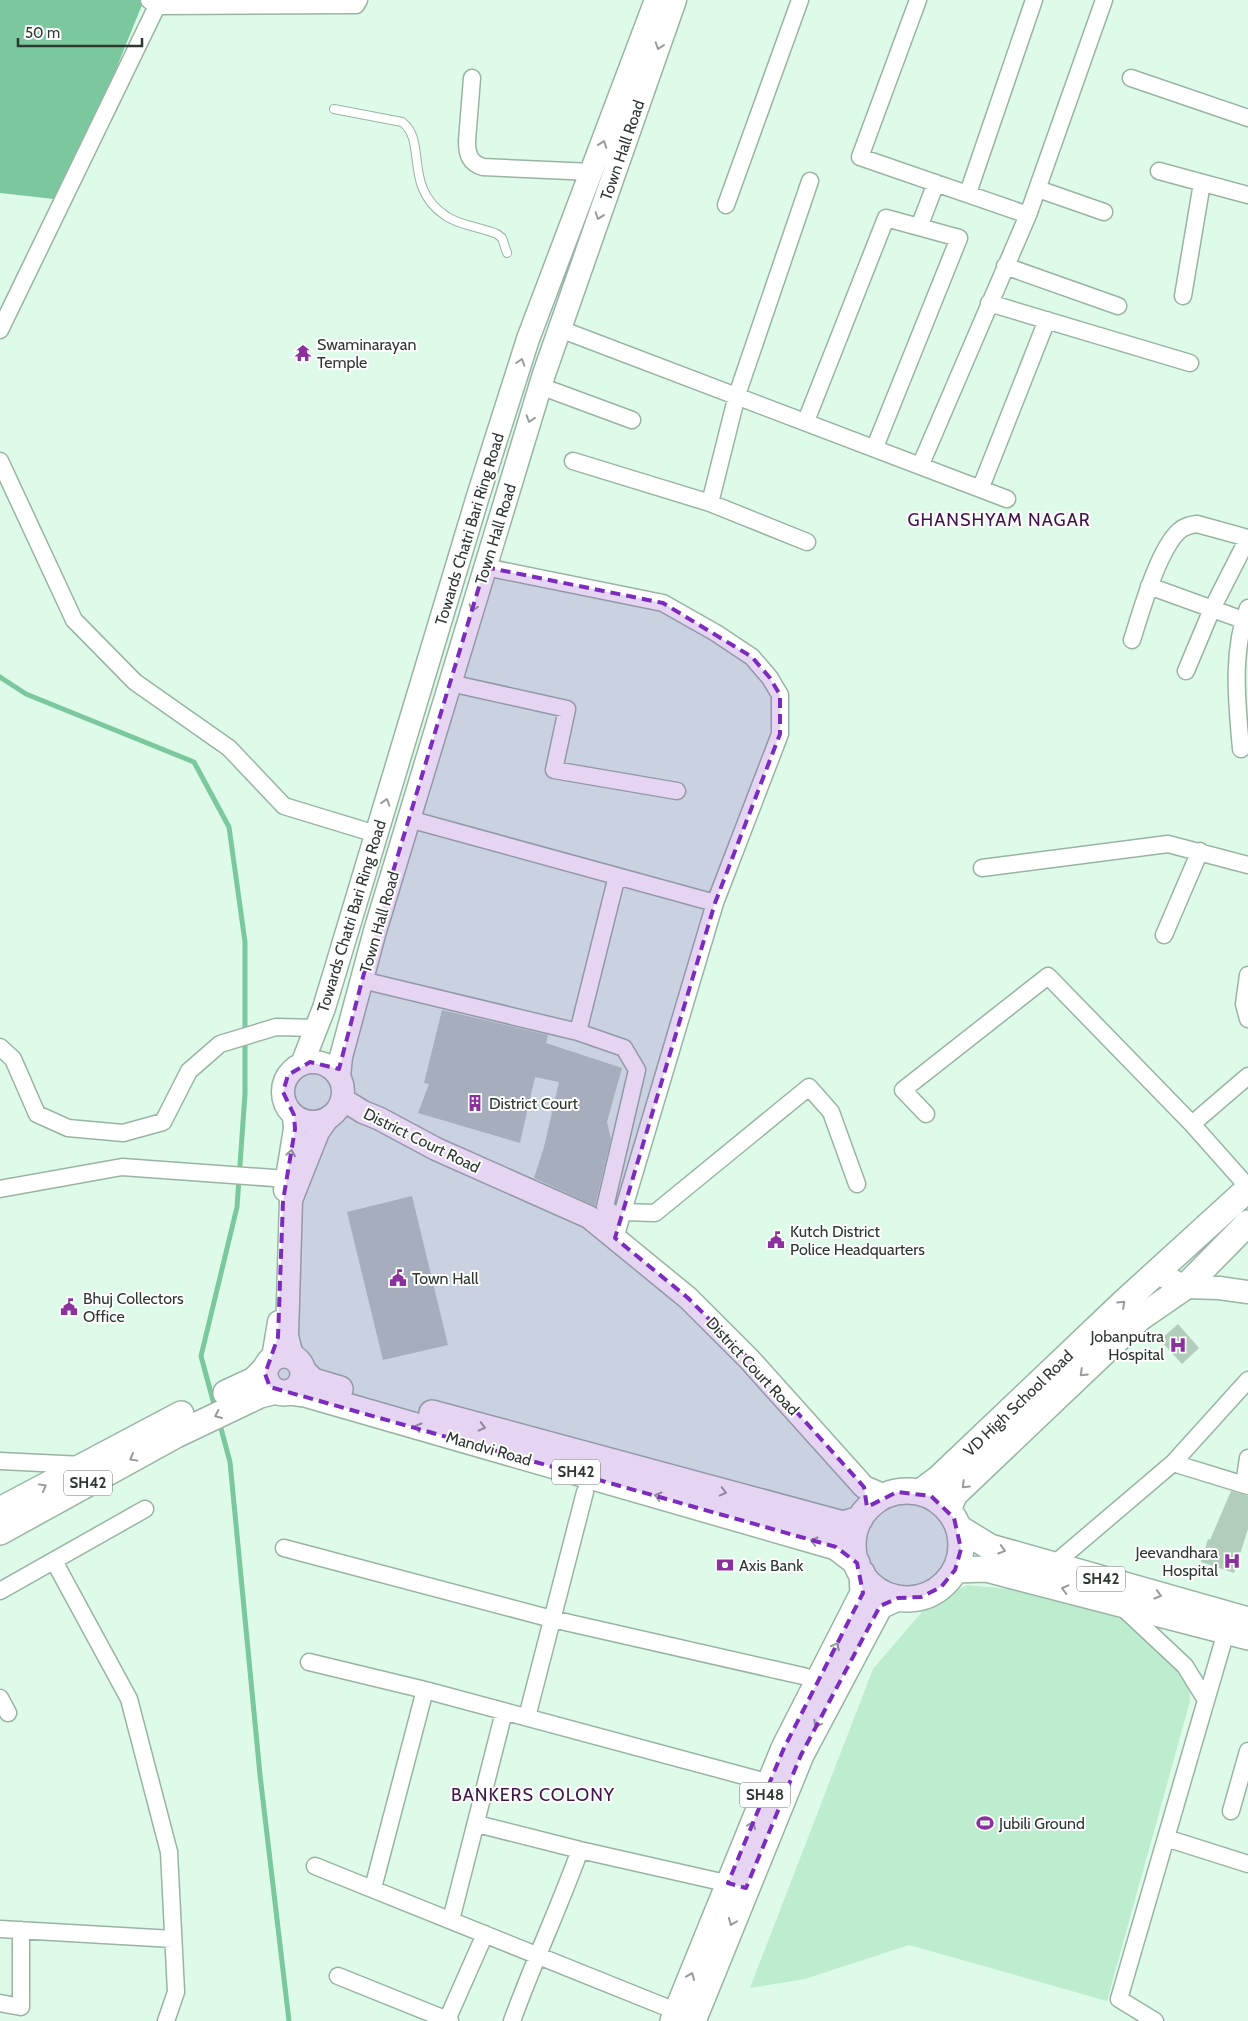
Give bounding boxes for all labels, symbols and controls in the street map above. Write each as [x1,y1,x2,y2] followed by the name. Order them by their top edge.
[18,15,141,47] scale bar
[25,24,60,42] text: 50 m
[655,41,665,50] one-way arrow
[596,98,649,203] street label: Town Hall Road
[597,141,607,149] one-way arrow
[595,211,605,220] one-way arrow
[317,335,416,372] place label: Swaminarayan Temple
[293,343,313,363] temple icon: Swaminarayan Temple
[515,358,525,367] one-way arrow
[525,415,535,423] one-way arrow
[431,431,508,628] street label: Towards Chatri Bari Ring Road
[471,481,520,587] street label: Town Hall Road
[907,509,1091,531] district label: GHANSHYAM NAGAR
[468,604,478,612] one-way arrow
[381,798,391,806] one-way arrow
[313,818,390,1015] street label: Towards Chatri Bari Ring Road
[356,869,403,975] street label: Town Hall Road
[465,1093,485,1113] building icon: District Court
[489,1094,579,1113] place label: District Court
[360,1104,483,1177] street label: District Court Road
[285,1148,295,1157] one-way arrow
[790,1222,925,1259] place label: Kutch District Police Headquarters
[766,1230,786,1250] public building icon: Kutch District Police Headquarters
[388,1268,408,1288] public building icon: Town Hall
[412,1269,479,1288] place label: Town Hall
[83,1289,184,1326] place label: Bhuj Collectors Office
[59,1297,79,1317] public building icon: Bhuj Collectors Office
[1116,1301,1125,1310] one-way arrow
[702,1313,803,1419] street label: District Court Road
[1090,1327,1164,1364] place label: Jobanputra Hospital
[1168,1335,1188,1355] hospital icon: Jobanputra Hospital
[960,1346,1077,1460] street label: VD High School Road
[1080,1367,1089,1376] one-way arrow
[214,1409,223,1419] one-way arrow
[477,1421,486,1432] one-way arrow
[414,1422,422,1432] one-way arrow
[444,1427,534,1470] street label: Mandvi Road
[129,1452,138,1462] one-way arrow
[552,1460,600,1484] road number: SH42
[64,1470,112,1496] road number: SH42
[962,1479,971,1488] one-way arrow
[37,1483,46,1493] one-way arrow
[719,1486,727,1497] one-way arrow
[654,1492,662,1502] one-way arrow
[810,1537,819,1547] one-way arrow
[1135,1543,1218,1580] place label: Jeevandhara Hospital
[997,1545,1005,1555] one-way arrow
[1222,1551,1242,1571] hospital icon: Jeevandhara Hospital
[715,1555,735,1575] bank icon: Axis Bank
[739,1556,804,1575] place label: Axis Bank
[1077,1566,1125,1592] road number: SH42
[1062,1585,1070,1595] one-way arrow
[1153,1590,1161,1600] one-way arrow
[830,1643,840,1652] one-way arrow
[813,1719,823,1728] one-way arrow
[740,1782,790,1808] road number: SH48
[451,1784,615,1806] district label: BANKERS COLONY
[975,1813,995,1833] sports icon: Jubili Ground
[998,1814,1085,1833] place label: Jubili Ground
[746,1821,756,1830] one-way arrow
[728,1917,739,1926] one-way arrow
[685,1972,695,1981] one-way arrow

